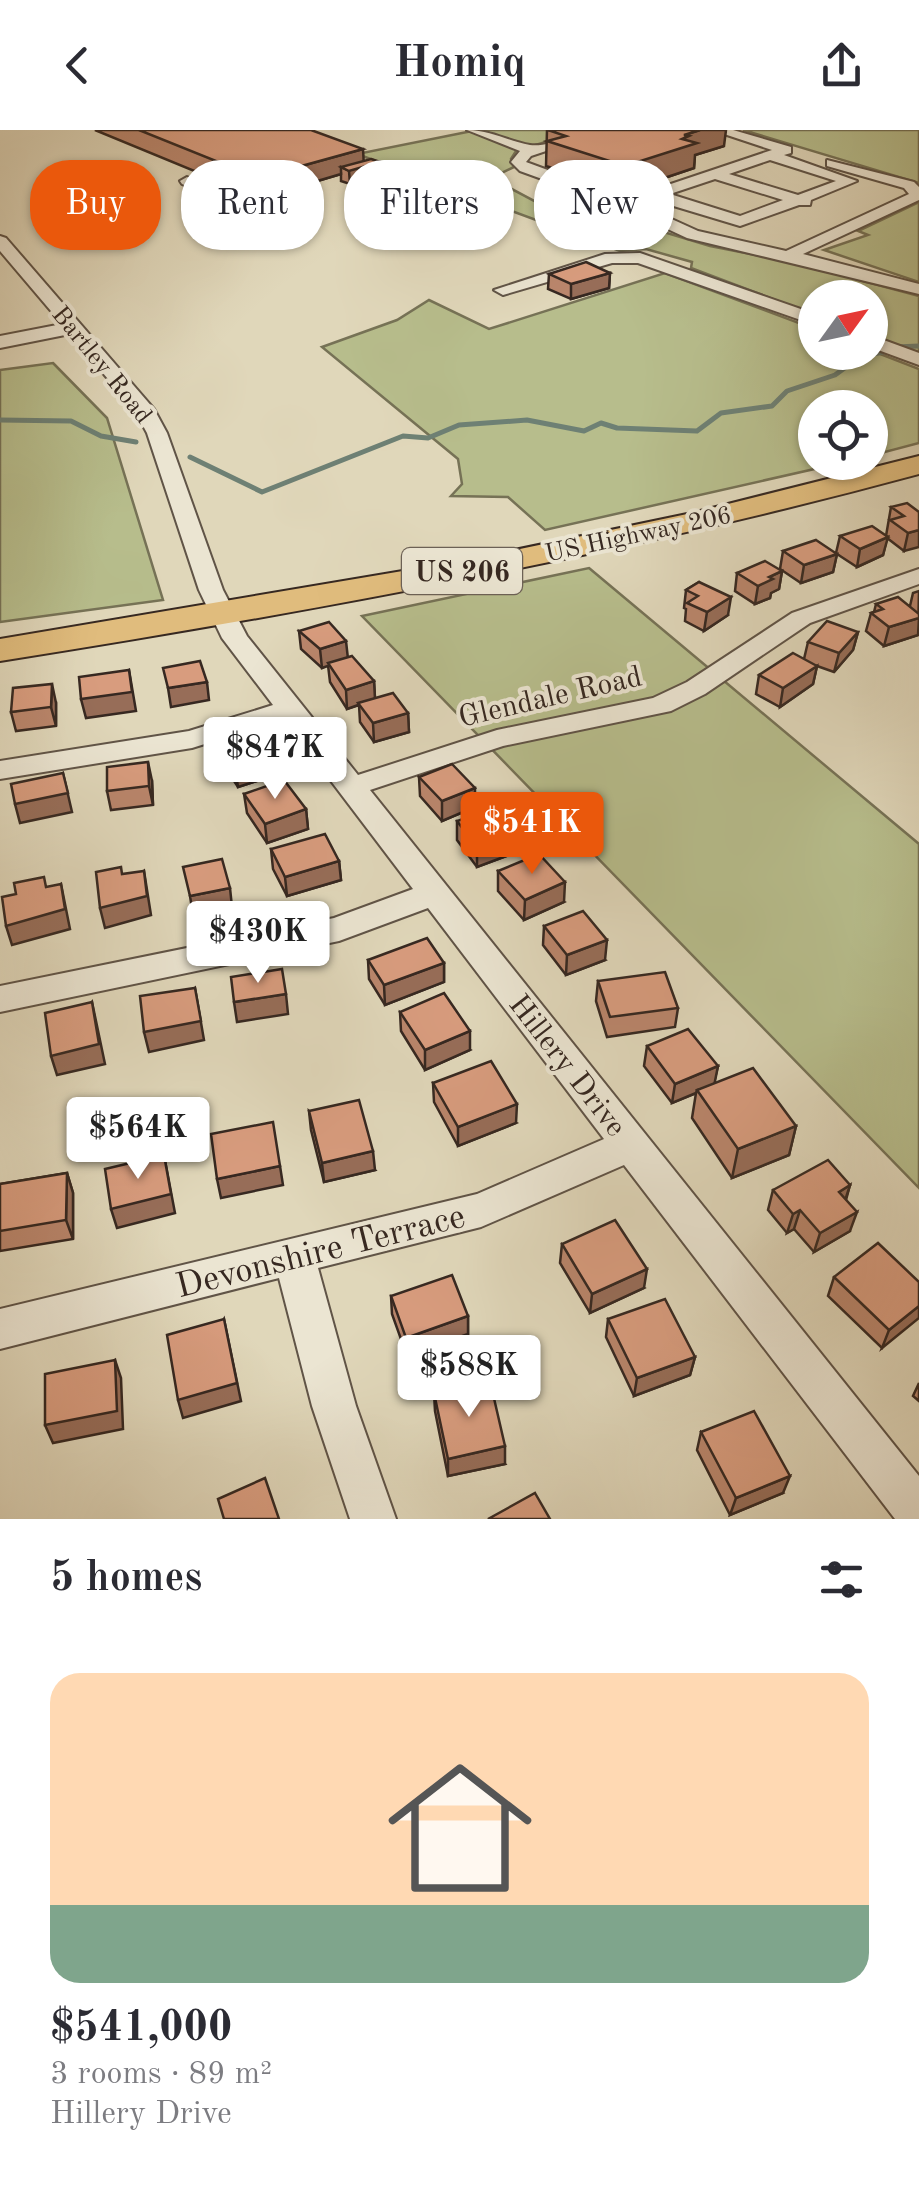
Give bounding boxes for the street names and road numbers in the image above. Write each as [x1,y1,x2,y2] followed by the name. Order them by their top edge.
[46,302,156,429] street label: Bartley Road
[543,503,734,567] street label: US Highway 206
[402,548,522,594] road number: US 206
[456,662,645,734] street label: Glendale Road
[502,990,631,1143] street label: Hillery Drive
[173,1200,469,1305] street label: Devonshire Terrace

